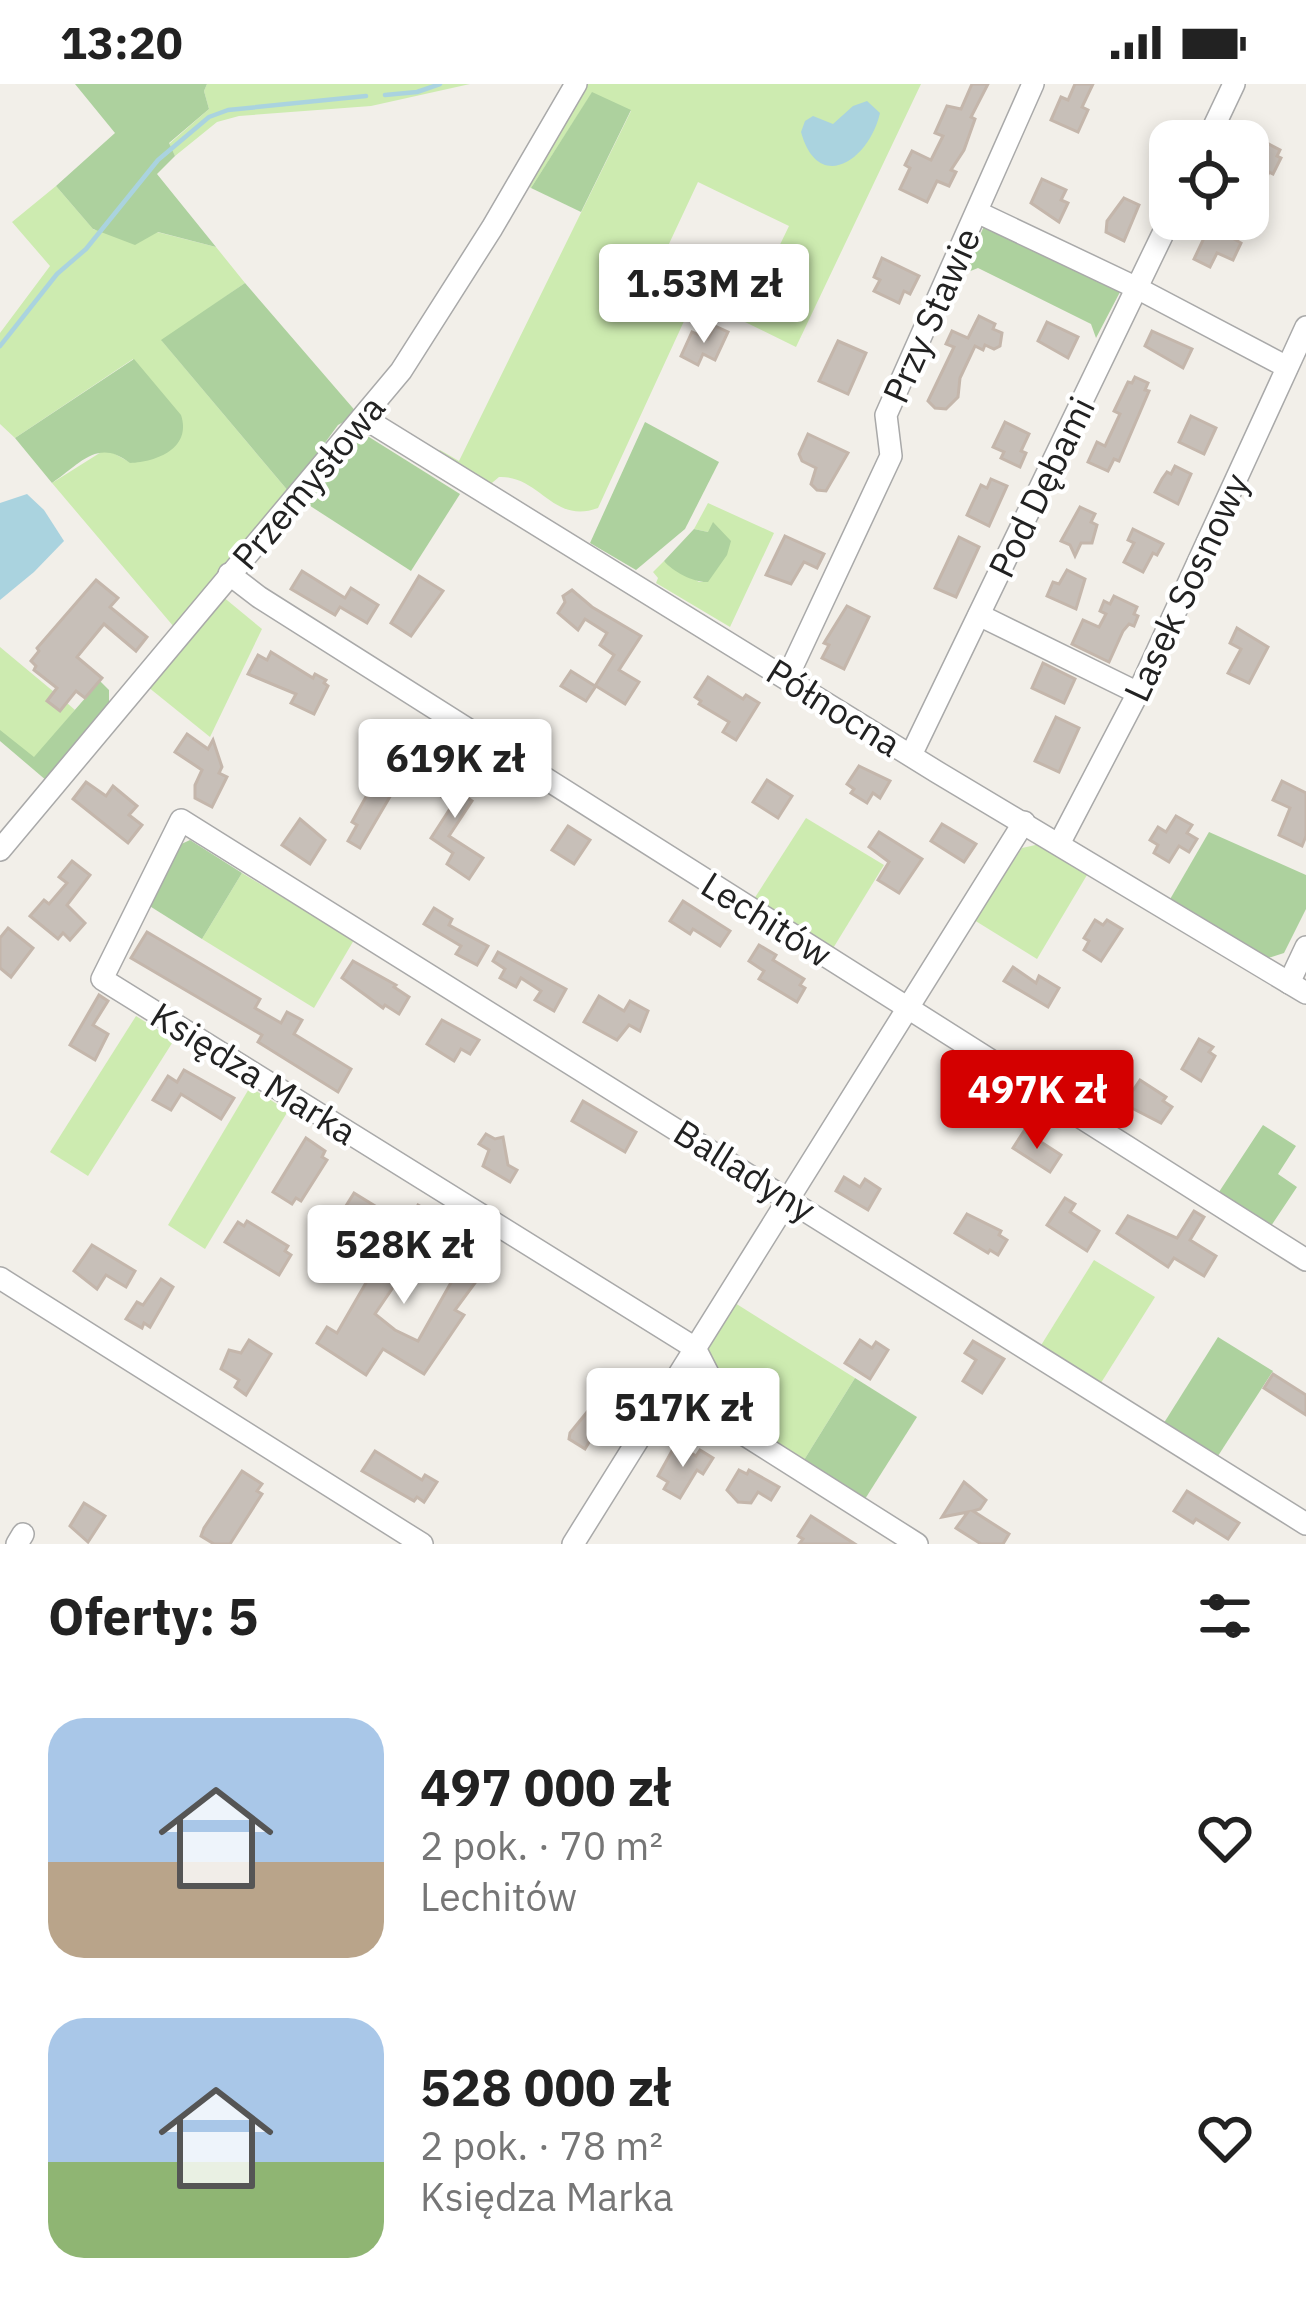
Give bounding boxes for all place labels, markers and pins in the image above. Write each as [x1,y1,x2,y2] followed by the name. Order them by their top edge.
[580,244,828,346] pin: 1.53M zł
[344,719,566,821] pin: 619K zł
[926,1050,1148,1152] pin: 497K zł
[293,1205,515,1307] pin: 528K zł
[572,1368,794,1470] pin: 517K zł

